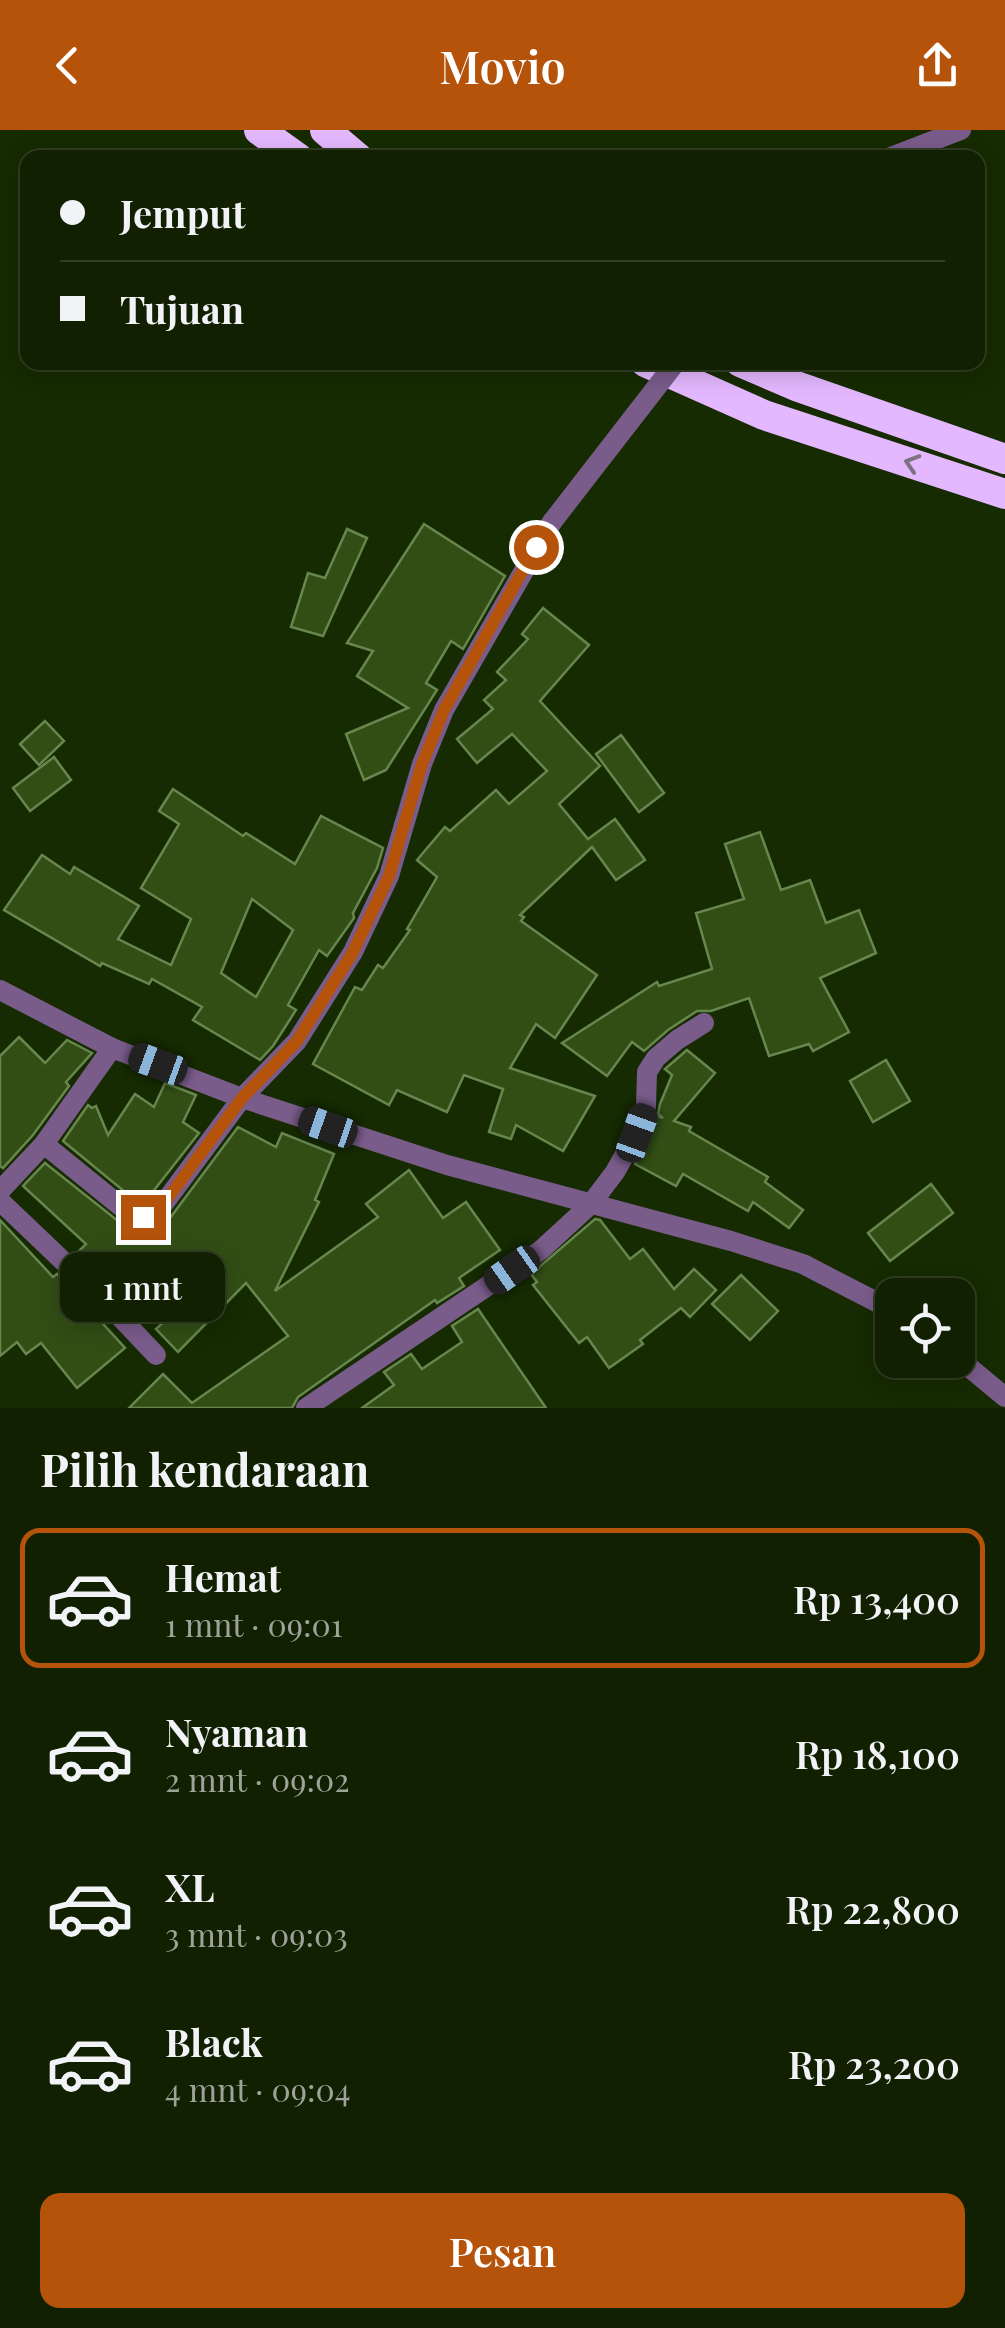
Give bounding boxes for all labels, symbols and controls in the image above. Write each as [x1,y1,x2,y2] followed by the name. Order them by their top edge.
[439,35,566,95] text: Movio
[40,38,95,93] icon: back
[910,38,965,93] icon: share
[120,187,246,238] text: Jemput
[120,283,244,334] text: Tujuan
[905,455,922,475] one-way arrow
[514,525,559,570] route start
[125,1040,191,1088] car
[613,1100,661,1166] car
[295,1103,361,1151] car
[121,1195,166,1240] route end
[479,1241,545,1299] car
[61,1252,226,1322] callout: 1 mnt
[103,1265,182,1308] text: 1 mnt
[875,1278,975,1378] map controls
[875,1278,975,1378] button: locate
[40,1438,369,1498] text: Pilih kendaraan
[165,1551,281,1602] text: Hemat
[45,1553,135,1643] icon: car
[793,1573,960,1624] text: Rp 13,400
[165,1602,343,1645] text: 1 mnt · 09:01
[165,1706,308,1757] text: Nyaman
[45,1708,135,1798] icon: car
[795,1728,960,1779] text: Rp 18,100
[165,1757,350,1800] text: 2 mnt · 09:02
[165,1861,214,1912] text: XL
[45,1863,135,1953] icon: car
[785,1883,960,1934] text: Rp 22,800
[165,1912,348,1955] text: 3 mnt · 09:03
[165,2016,263,2067] text: Black
[45,2018,135,2108] icon: car
[788,2038,960,2089] text: Rp 23,200
[165,2067,350,2110] text: 4 mnt · 09:04
[40,2193,965,2308] button: Pesan

